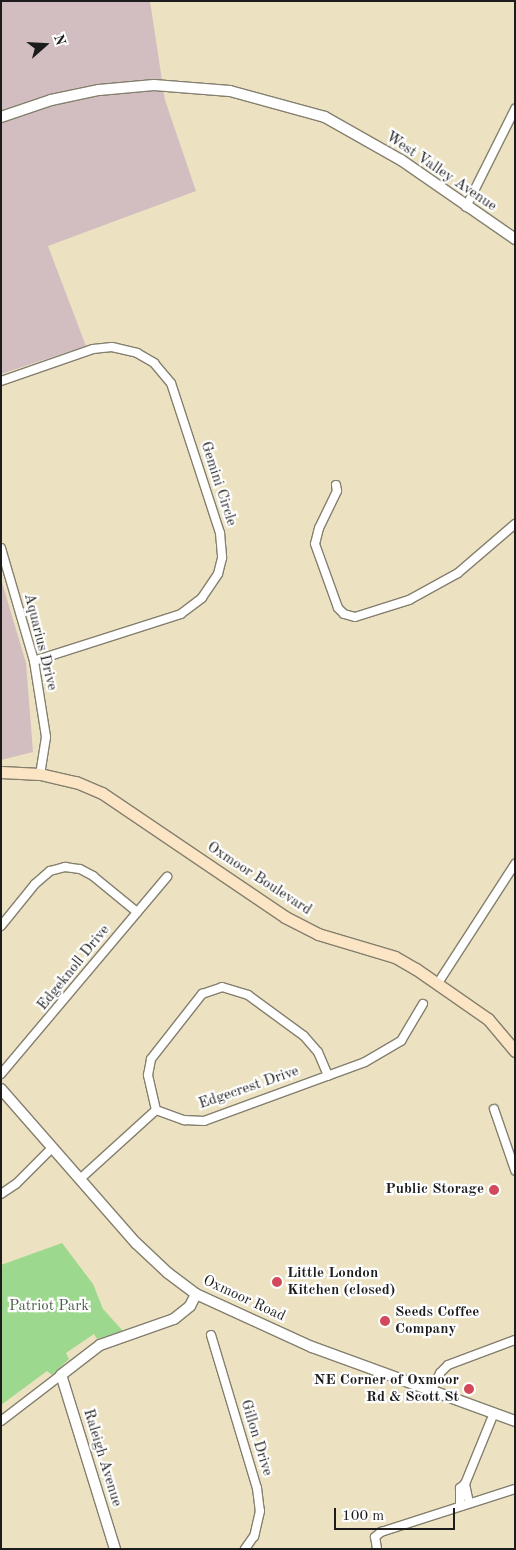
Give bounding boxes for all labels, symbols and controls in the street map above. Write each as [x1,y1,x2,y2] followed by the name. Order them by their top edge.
[20,20,70,70] north arrow
[51,33,68,47] text: N
[382,128,500,216] street label: West Valley Avenue
[196,439,240,529] street label: Gemini Circle
[19,592,61,692] street label: Aquarius Drive
[203,838,315,920] street label: Oxmoor Boulevard
[34,922,114,1014] street label: Edgeknoll Drive
[197,1062,301,1114] street label: Edgecrest Drive
[385,1181,484,1199] place label: Public Storage
[488,1184,500,1196] marker: Public Storage
[287,1264,395,1299] place label: Little London Kitchen (closed)
[200,1272,288,1326] street label: Oxmoor Road
[271,1276,283,1288] marker: Little London Kitchen (closed)
[9,1298,89,1316] park label: Patriot Park
[395,1303,479,1338] place label: Seeds Coffee Company
[379,1315,391,1327] marker: Seeds Coffee Company
[314,1371,459,1406] place label: NE Corner of Oxmoor Rd & Scott St
[463,1383,475,1395] marker: NE Corner of Oxmoor Rd & Scott St
[236,1398,276,1478] street label: Gillon Drive
[79,1407,125,1509] street label: Raleigh Avenue
[336,1498,457,1530] scale bar
[342,1509,384,1524] text: 100 m

